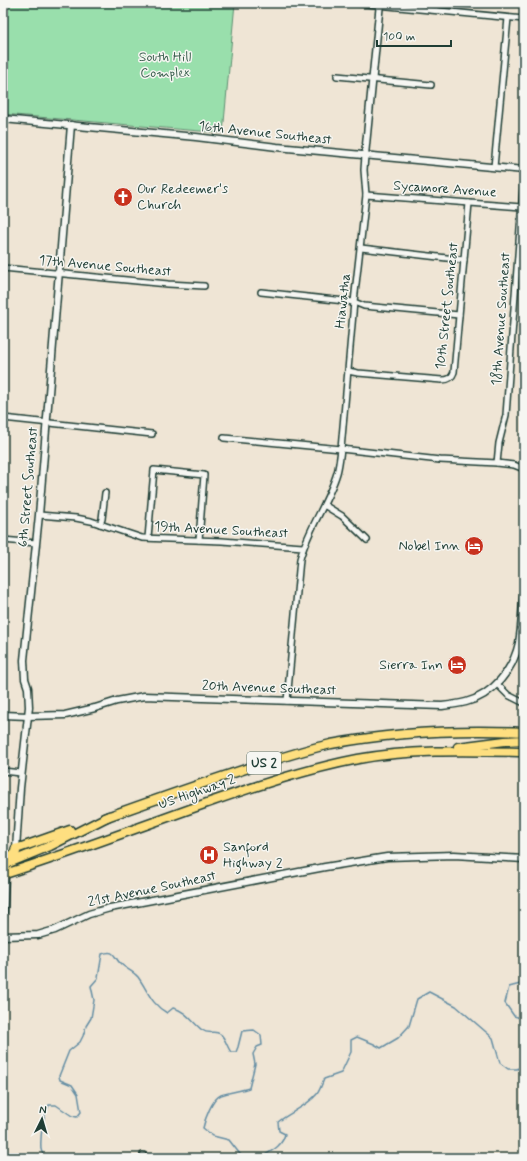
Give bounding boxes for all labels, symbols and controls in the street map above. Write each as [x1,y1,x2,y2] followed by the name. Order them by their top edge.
[377,22,451,48] scale bar
[383,29,415,45] text: 100 m
[139,48,192,82] park label: South Hill Complex
[198,117,333,149] street label: 16th Avenue Southeast
[393,176,497,202] street label: Sycamore Avenue
[137,180,228,214] place label: Our Redeemer's Church
[112,186,134,208] church icon: Our Redeemer's Church
[431,241,463,370] street label: 10th Street Southeast
[38,251,172,281] street label: 17th Avenue Southeast
[487,251,515,386] street label: 18th Avenue Southeast
[331,272,355,330] street label: Hiawatha
[14,426,42,548] street label: 6th Street Southeast
[154,518,289,543] street label: 19th Avenue Southeast
[463,535,485,557] hotel icon: Nobel Inn
[399,537,460,555] place label: Nobel Inn
[446,654,468,676] hotel icon: Sierra Inn
[379,656,443,674] place label: Sierra Inn
[201,677,337,699] street label: 20th Avenue Southeast
[247,752,281,774] road number: US 2
[156,770,238,815] street label: US Highway 2
[223,838,283,874] place label: Sanford Highway 2
[198,844,220,866] hospital icon: Sanford Highway 2
[86,867,218,911] street label: 21st Avenue Southeast
[22,1099,62,1139] north arrow
[39,1103,47,1117] text: N

